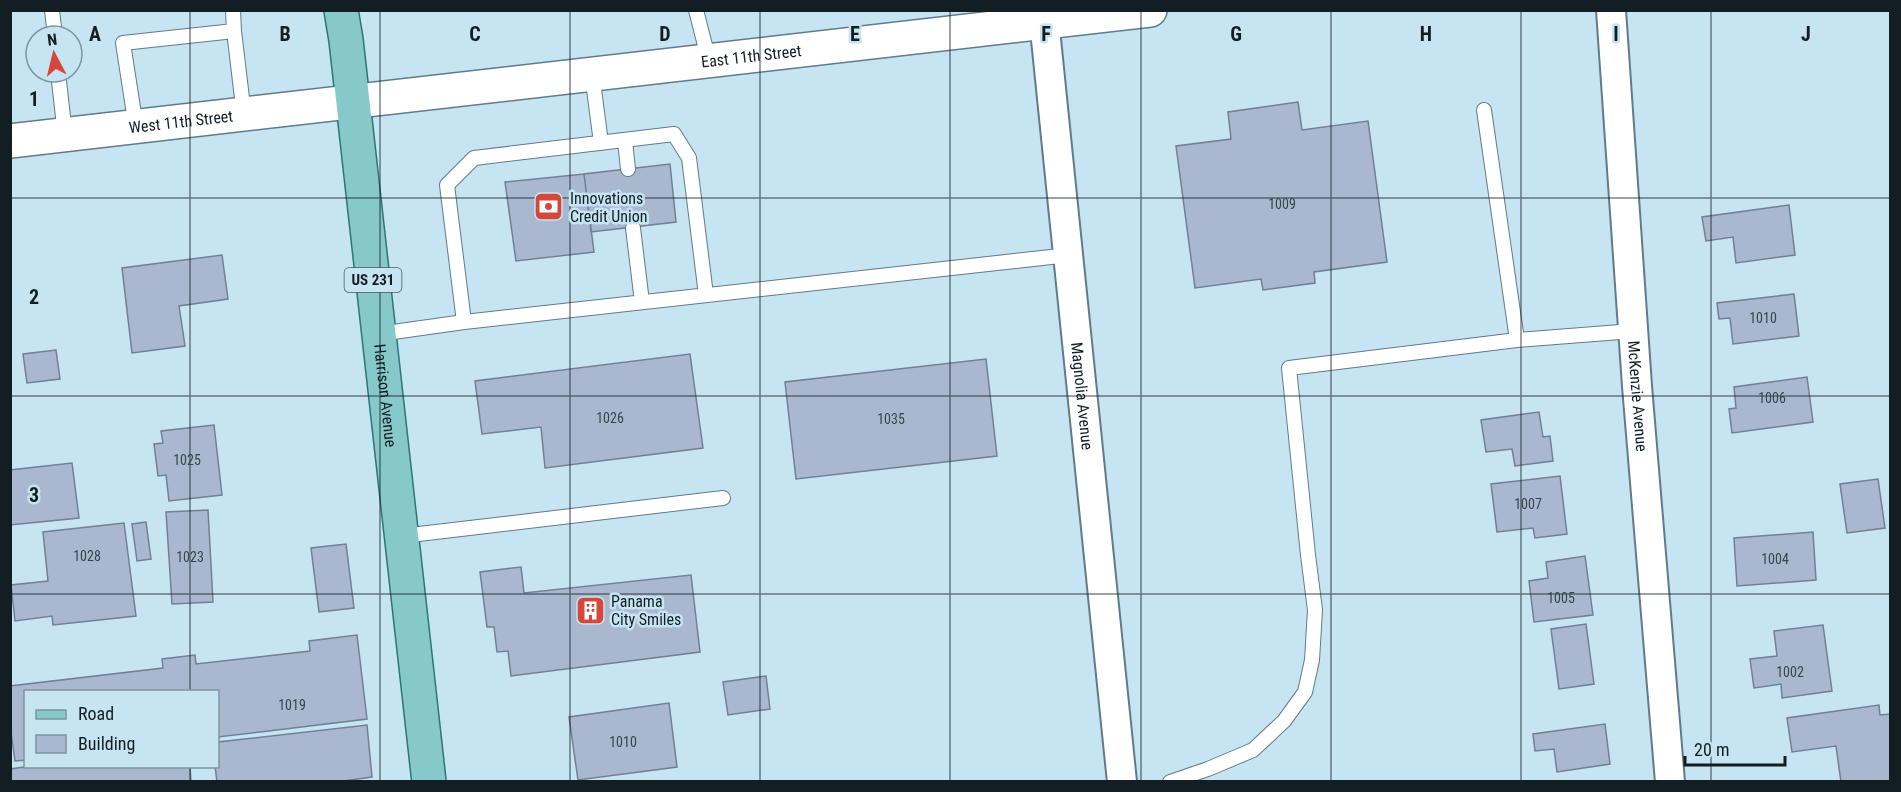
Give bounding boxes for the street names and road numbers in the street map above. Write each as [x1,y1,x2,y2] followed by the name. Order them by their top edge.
[700,41,803,72] street label: East 11th Street
[128,106,234,137] street label: West 11th Street
[344,268,401,292] road number: US 231
[1624,340,1651,452] street label: McKenzie Avenue
[1067,341,1097,451] street label: Magnolia Avenue
[370,343,400,448] street label: Harrison Avenue

